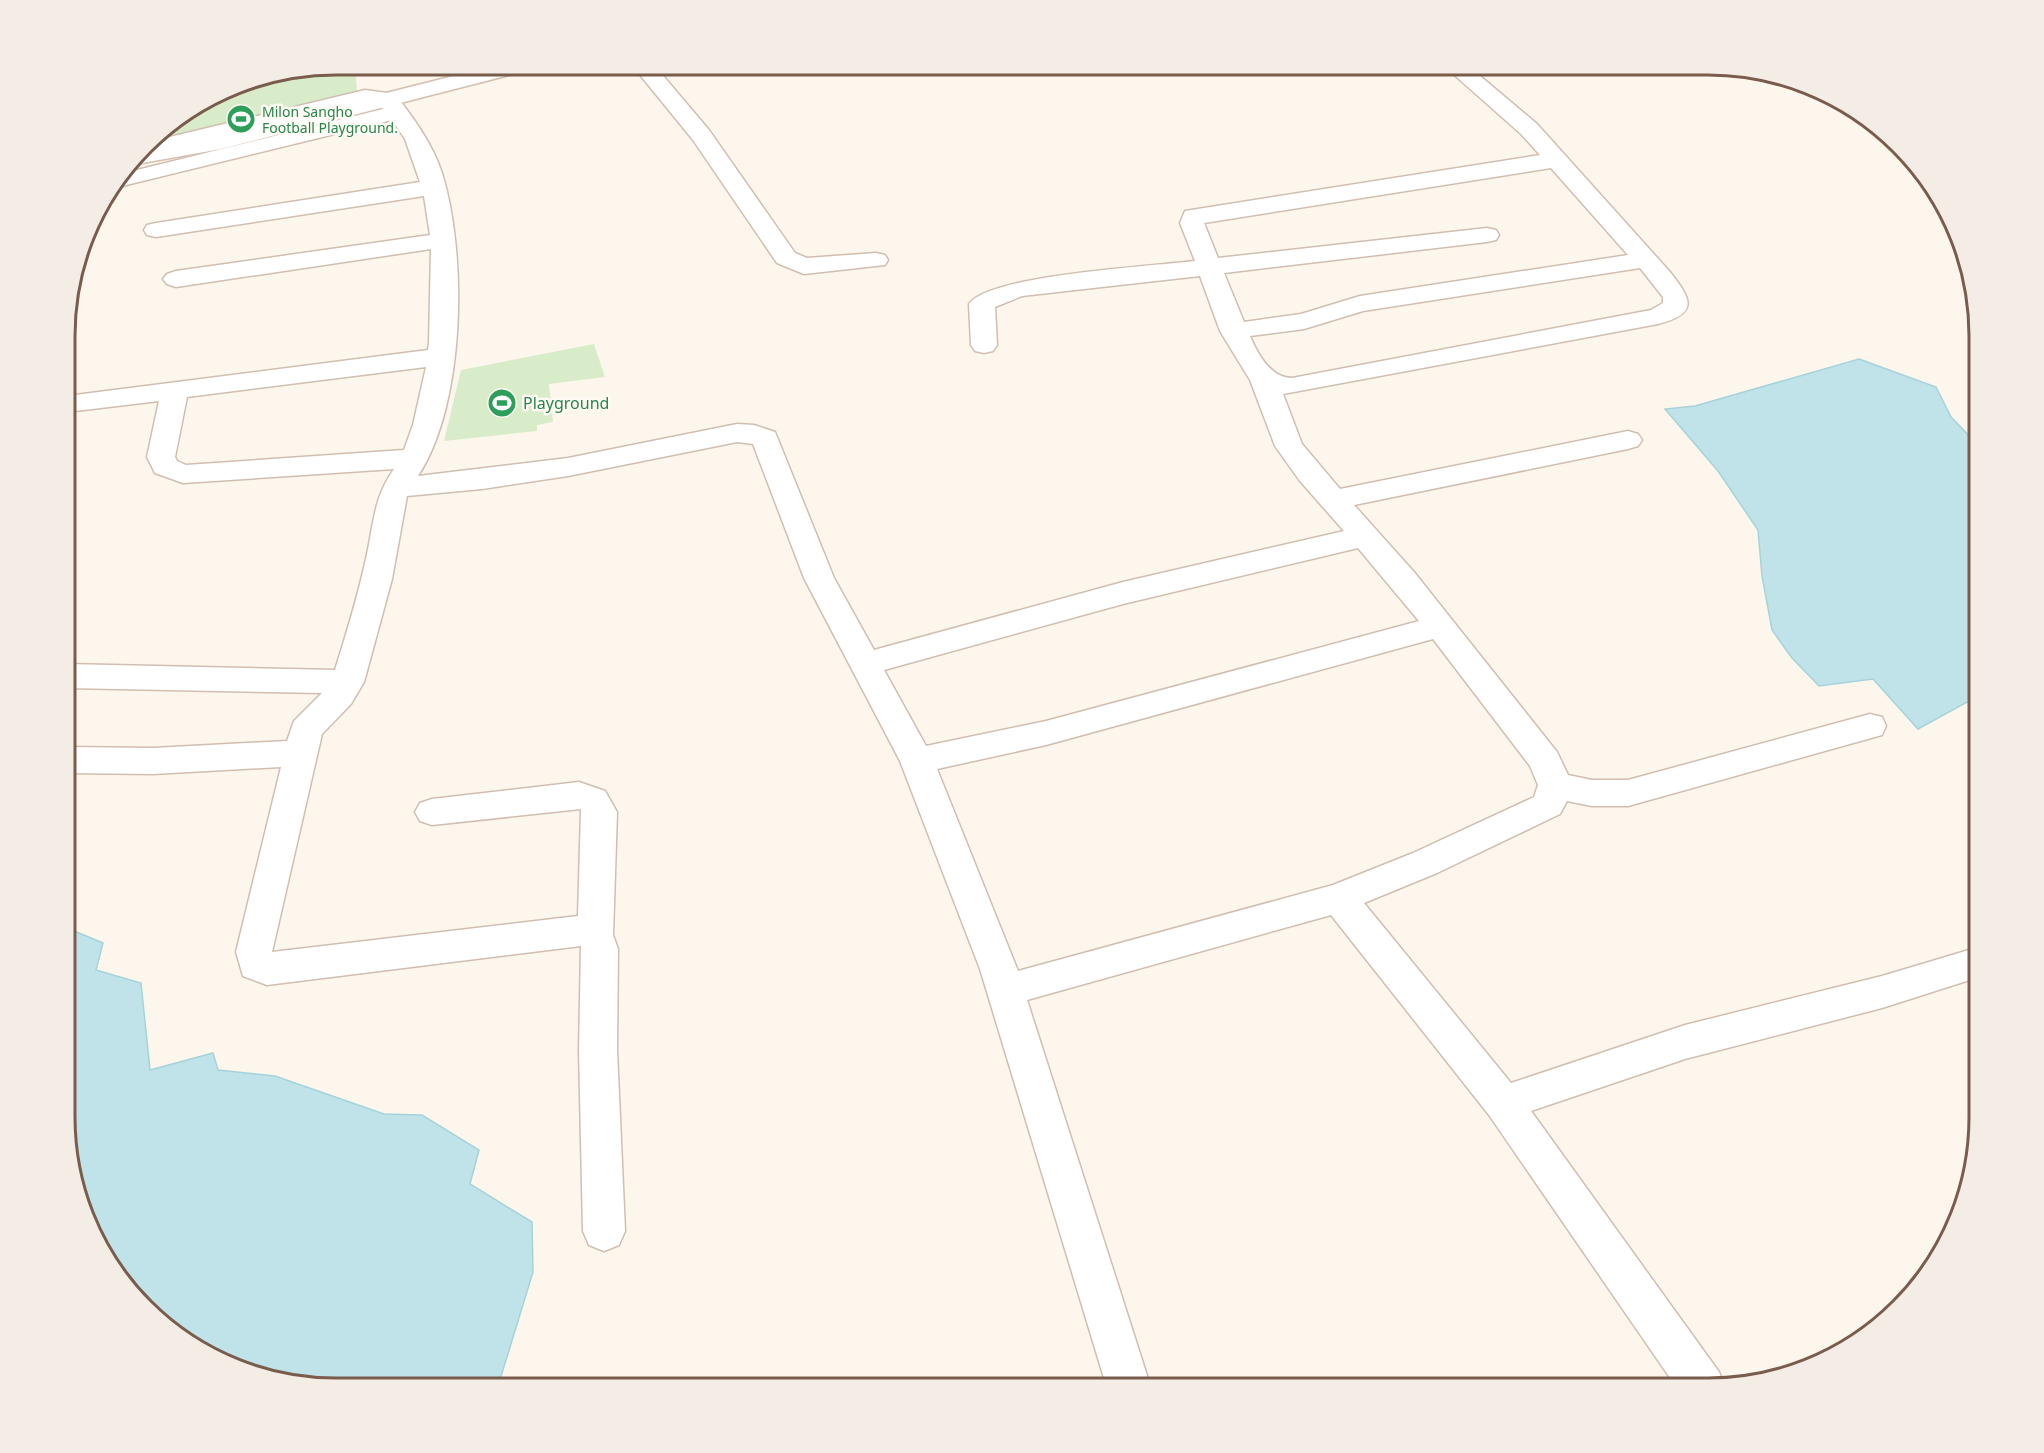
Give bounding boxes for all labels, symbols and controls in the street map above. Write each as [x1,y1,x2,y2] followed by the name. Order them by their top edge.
[262,102,398,137] place label: Milon Sangho Football Playground.
[225,103,257,135] sports icon: Milon Sangho Football Playground.
[486,387,518,419] sports icon: Playground
[523,392,609,414] place label: Playground

